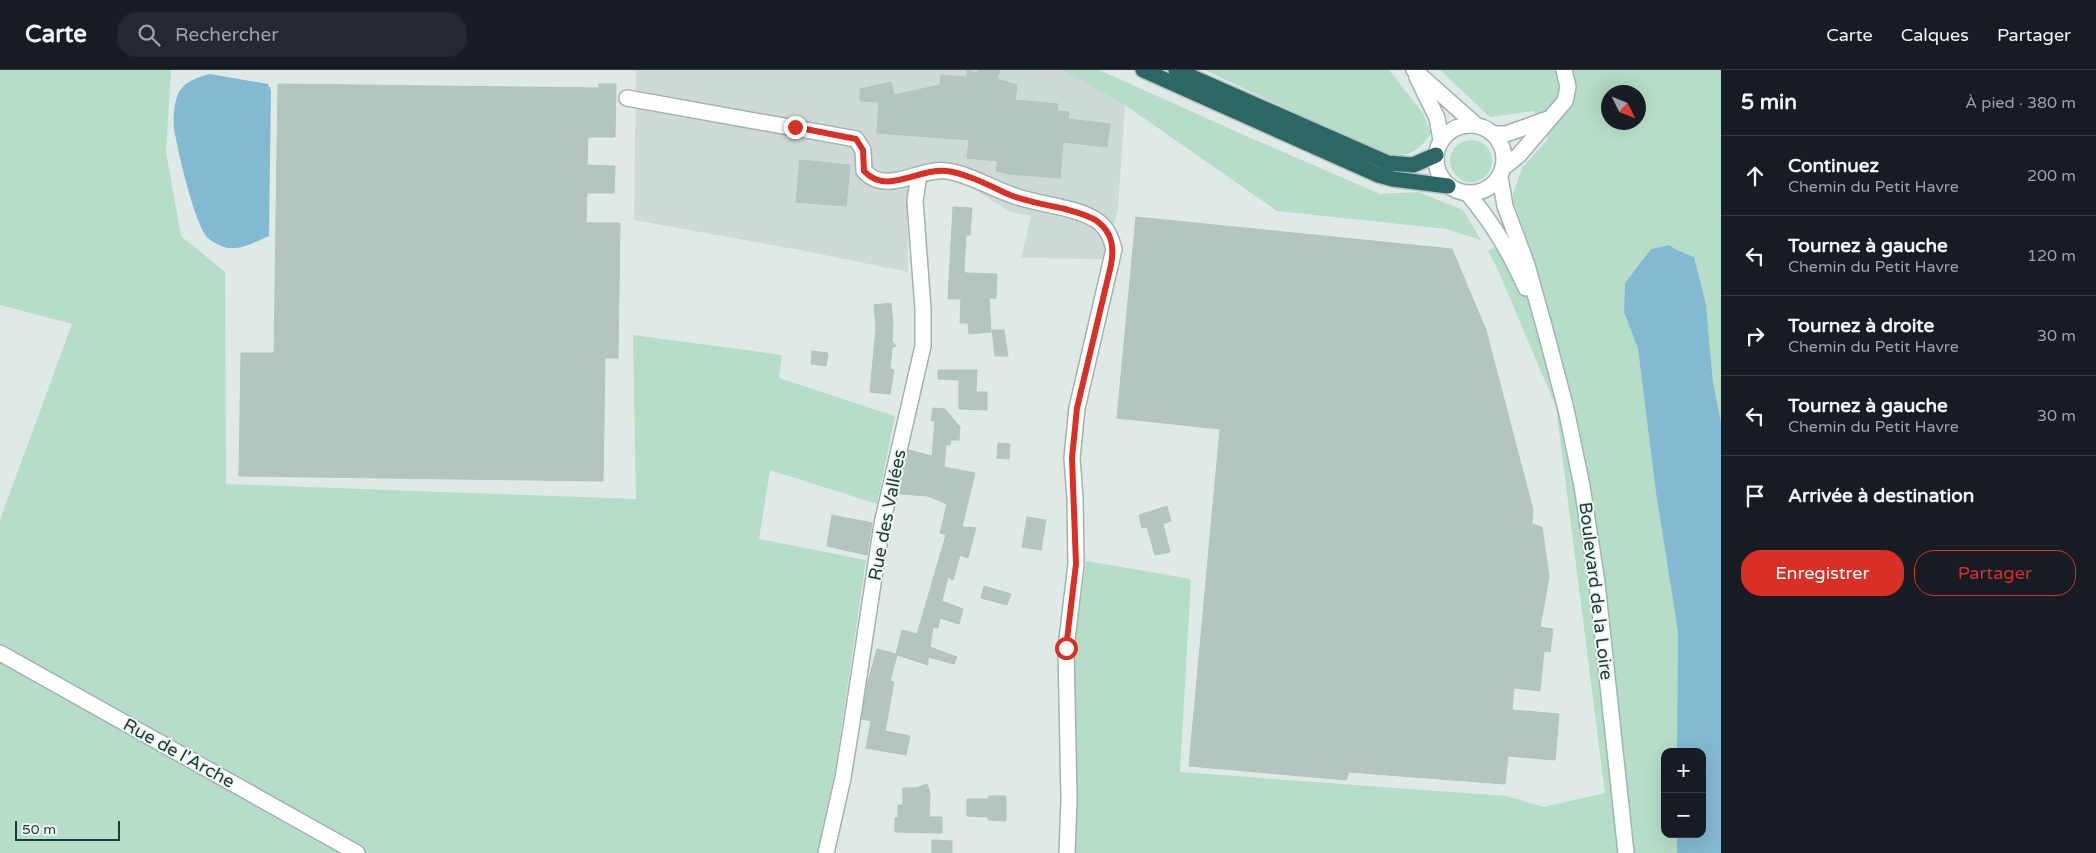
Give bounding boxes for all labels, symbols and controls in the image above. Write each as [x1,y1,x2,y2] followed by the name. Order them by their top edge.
[117,12,467,57] search box
[25,20,87,49] text: Carte
[135,21,163,49] icon: search
[175,24,278,46] text: Rechercher
[1826,24,1873,46] text: Carte
[1901,24,1969,46] text: Calques
[1997,24,2071,46] text: Partager
[1601,85,1646,130] north arrow
[1741,90,1797,115] text: 5 min
[1965,93,2076,113] text: À pied · 380 m
[784,116,807,139] route end
[1788,155,1879,177] text: Continuez
[1741,162,1769,190] icon: ahead
[2027,166,2076,186] text: 200 m
[1788,177,1959,197] text: Chemin du Petit Havre
[1788,235,1948,257] text: Tournez à gauche
[1741,242,1769,270] icon: left
[2027,246,2076,266] text: 120 m
[1788,257,1959,277] text: Chemin du Petit Havre
[1788,315,1934,337] text: Tournez à droite
[1741,322,1769,350] icon: right
[2037,326,2076,346] text: 30 m
[1788,337,1959,357] text: Chemin du Petit Havre
[1788,395,1948,417] text: Tournez à gauche
[1741,402,1769,430] icon: left
[2037,406,2076,426] text: 30 m
[1788,417,1959,437] text: Chemin du Petit Havre
[864,448,910,582] street label: Rue des Vallées
[1741,482,1769,510] icon: arrive
[1788,485,1974,507] text: Arrivée à destination
[1574,501,1618,681] street label: Boulevard de la Loire
[1741,550,1904,596] button: Enregistrer
[1914,550,2076,596] button: Partager
[1055,637,1078,660] route start
[119,713,239,793] street label: Rue de l'Arche
[1661,748,1706,838] map controls
[1661,748,1706,793] button: +
[1661,793,1706,838] button: −
[15,818,120,841] scale bar
[22,821,56,838] text: 50 m

